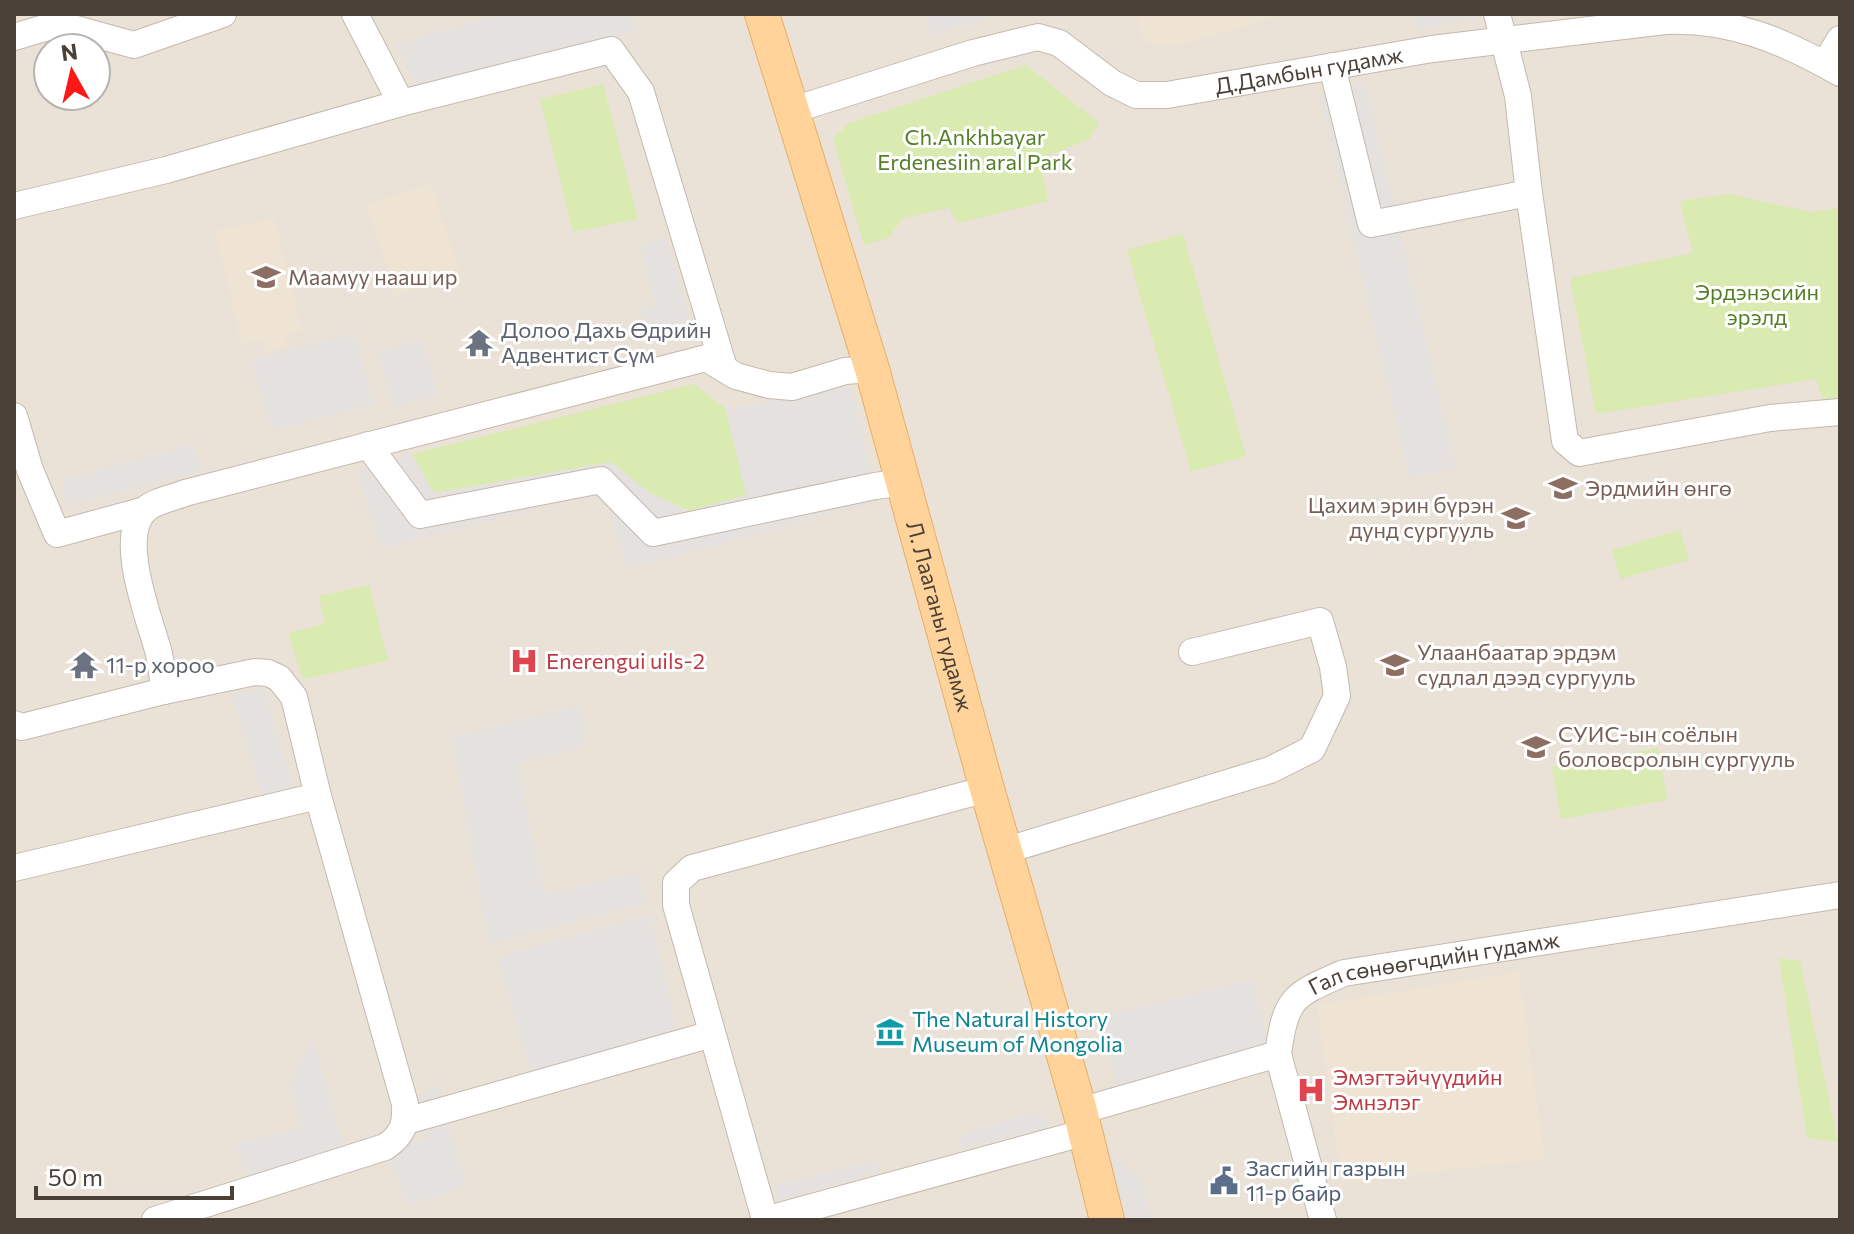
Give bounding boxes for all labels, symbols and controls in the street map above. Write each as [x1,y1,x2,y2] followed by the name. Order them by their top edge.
[32,32,112,112] north arrow
[59,37,79,66] text: N
[1213,40,1406,99] street label: Д.Дамбын гудамж
[877,123,1073,175] park label: Ch.Ankhbayar Erdenesiin aral Park
[251,262,281,292] school or university icon: Маамуу нааш ир
[288,263,458,290] place label: Маамуу нааш ир
[1695,278,1819,330] park label: Эрдэнэсийн эрэлд
[501,316,711,368] place label: Долоо Дахь Өдрийн Адвентист Сүм
[464,328,494,358] temple icon: Долоо Дахь Өдрийн Адвентист Сүм
[1548,473,1578,503] school or university icon: Эрдмийн өнгө
[1585,474,1732,501] place label: Эрдмийн өнгө
[1308,491,1494,543] place label: Цахим эрин бүрэн дунд сургууль
[1501,503,1531,533] school or university icon: Цахим эрин бүрэн дунд сургууль
[901,518,979,715] street label: Л. Лааганы гудамж
[1417,638,1636,690] place label: Улаанбаатар эрдэм судлал дээд сургууль
[509,646,539,676] hospital icon: Enerengui uils-2
[546,647,705,674] place label: Enerengui uils-2
[69,650,99,680] temple icon: 11-р хороо
[1380,650,1410,680] school or university icon: Улаанбаатар эрдэм судлал дээд сургууль
[106,651,215,678] place label: 11-р хороо
[1558,720,1795,772] place label: СУИС-ын соёлын боловсролын сургууль
[1521,732,1551,762] school or university icon: СУИС-ын соёлын боловсролын сургууль
[1303,925,1562,1000] street label: Гал сөнөөгчдийн гудамж
[912,1005,1123,1057] place label: The Natural History Museum of Mongolia
[875,1017,905,1047] museum icon: The Natural History Museum of Mongolia
[1333,1063,1503,1115] place label: Эмэгтэйчүүдийн Эмнэлэг
[1296,1075,1326,1105] hospital icon: Эмэгтэйчүүдийн Эмнэлэг
[36,1150,232,1200] scale bar
[1246,1154,1406,1206] place label: Засгийн газрын 11-р байр
[48,1162,103,1191] text: 50 m
[1209,1166,1239,1196] public building icon: Засгийн газрын 11-р байр

